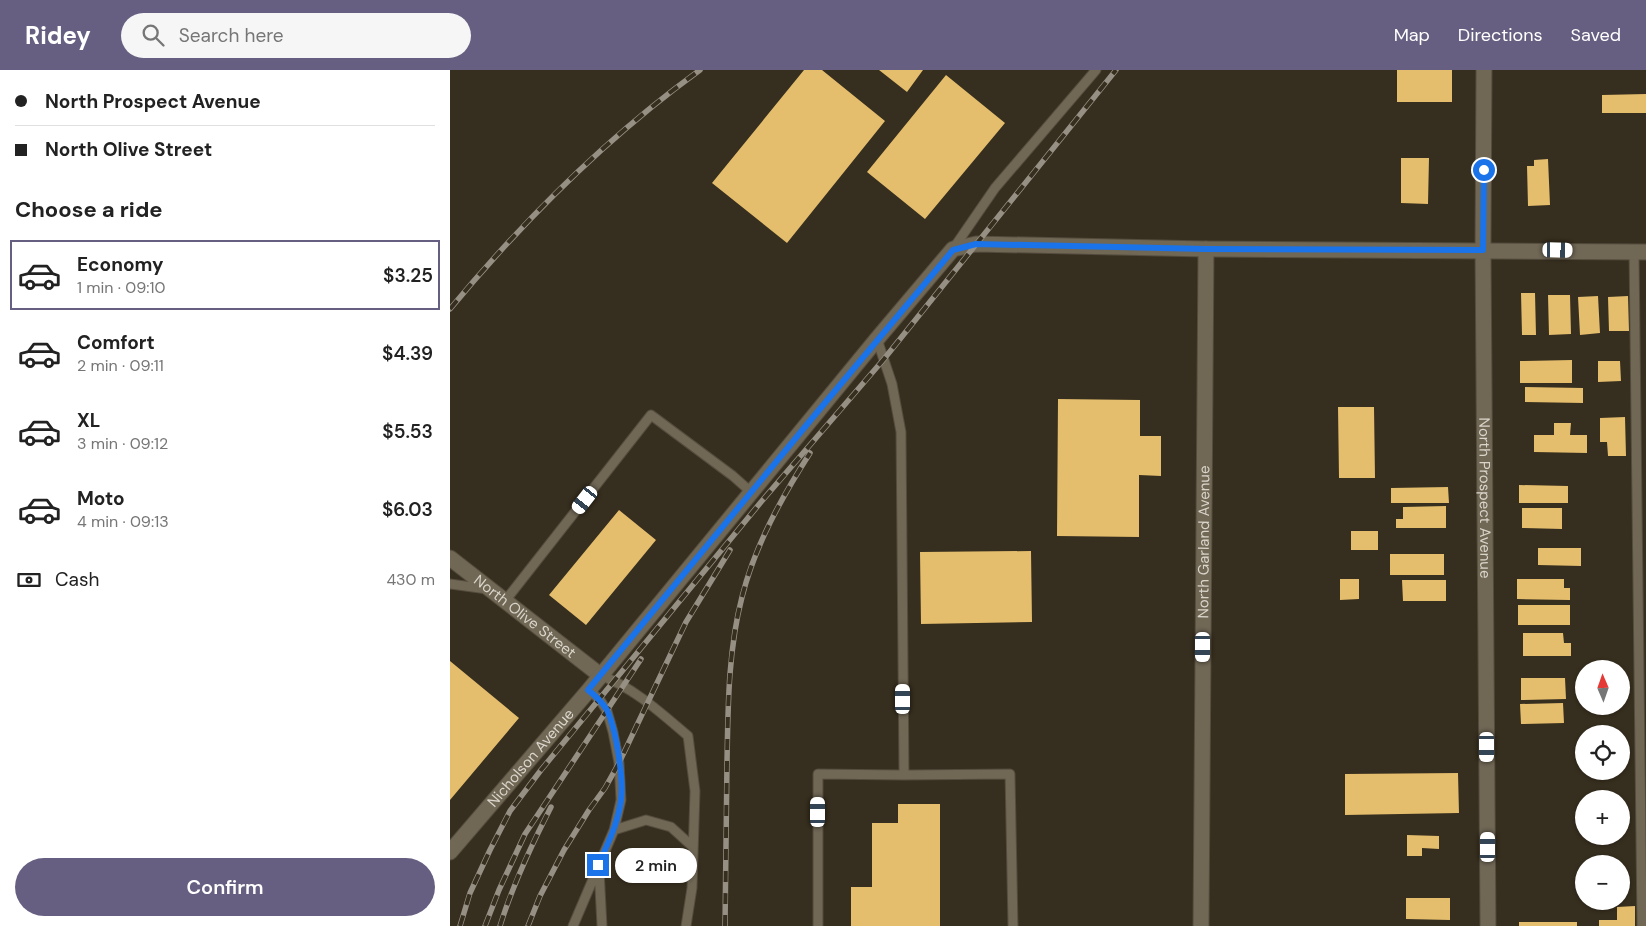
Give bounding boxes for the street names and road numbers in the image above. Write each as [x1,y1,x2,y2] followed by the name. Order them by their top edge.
[1474,417,1495,579] street label: North Prospect Avenue
[1193,465,1214,619] street label: North Garland Avenue
[470,570,580,663] street label: North Olive Street
[483,704,579,811] street label: Nicholson Avenue

